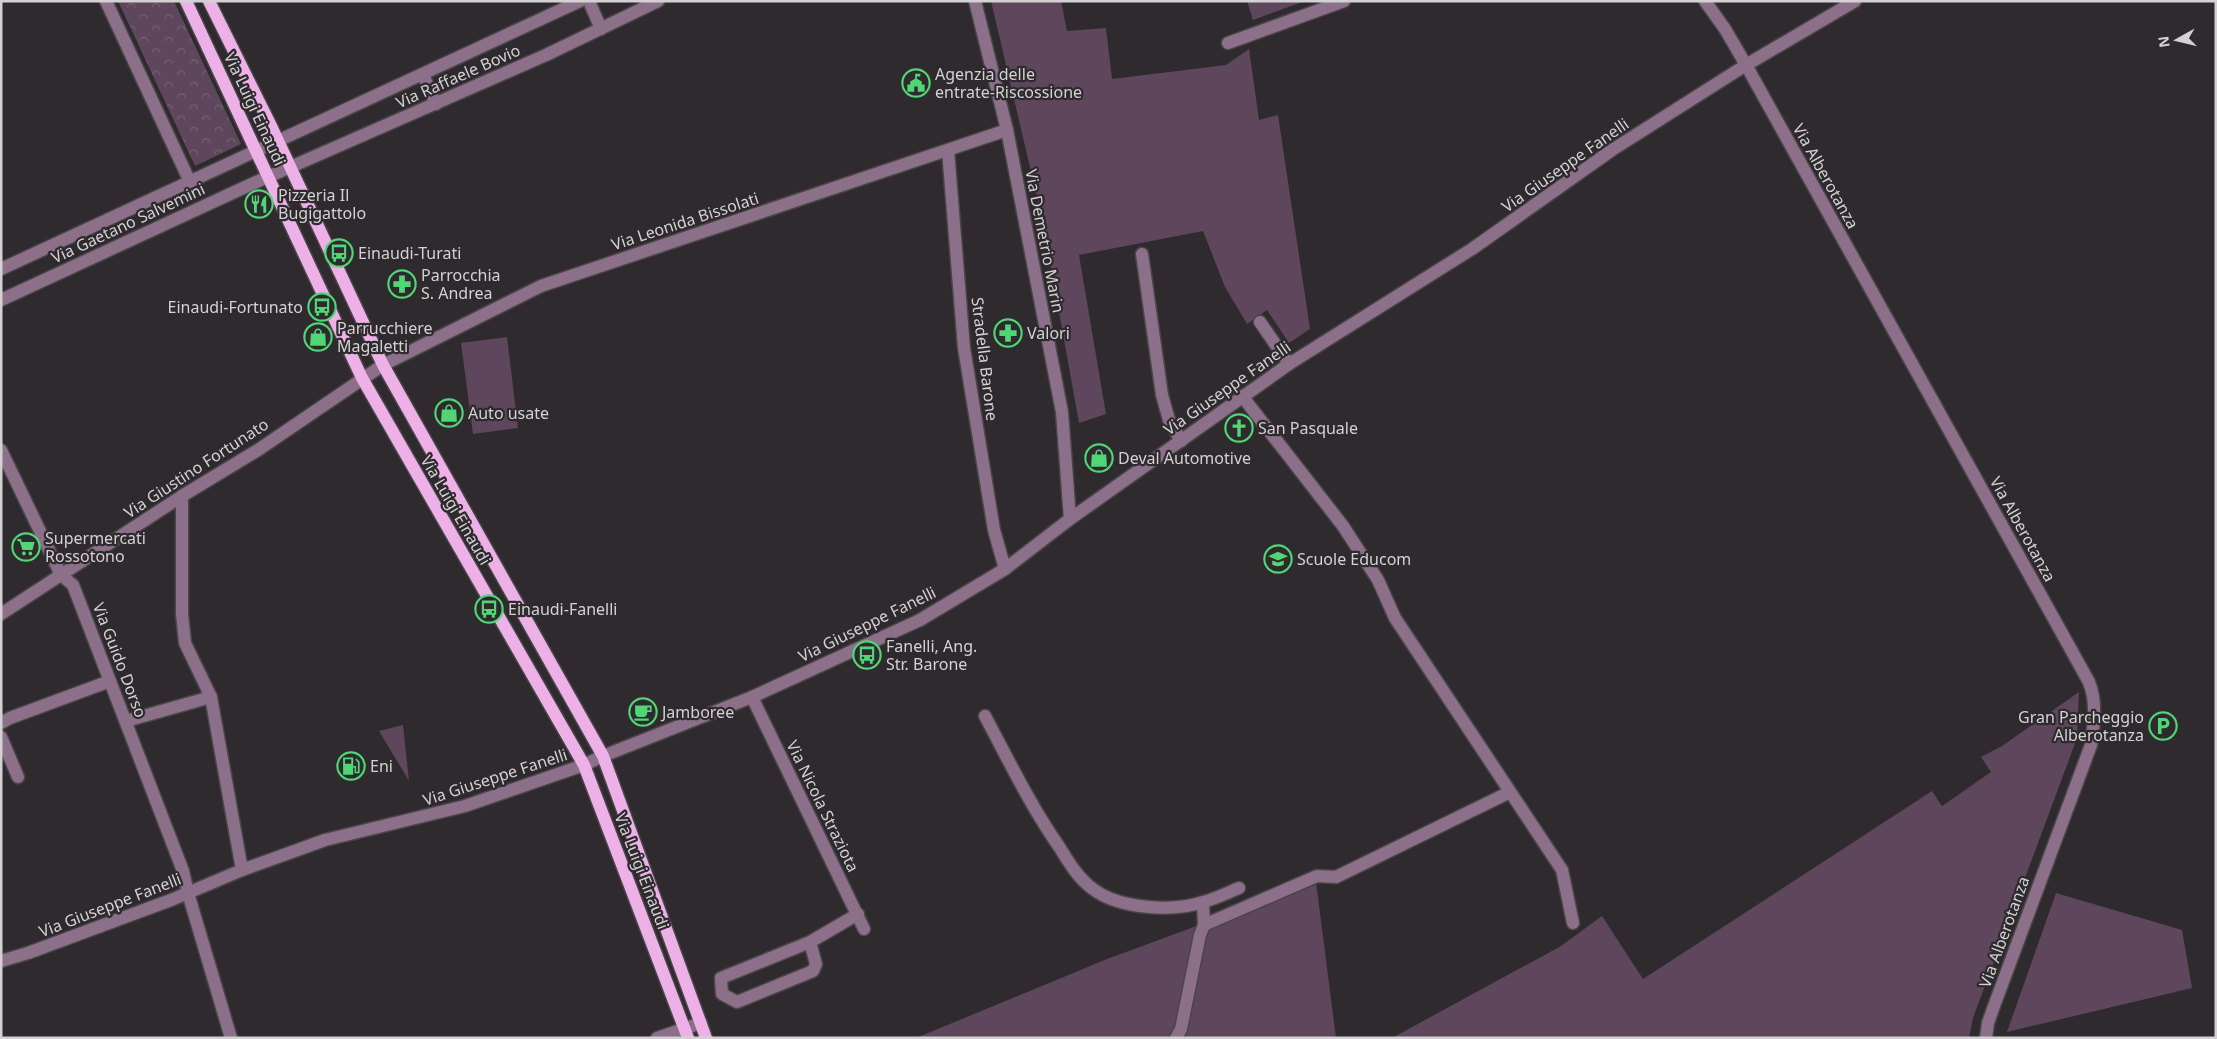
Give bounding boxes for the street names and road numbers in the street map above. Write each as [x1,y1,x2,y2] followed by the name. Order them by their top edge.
[392,39,524,113] street label: Via Raffaele Bovio
[219,49,291,169] street label: Via Luigi Einaudi
[1497,113,1633,217] street label: Via Giuseppe Fanelli
[1788,119,1864,233] street label: Via Alberotanza
[1020,167,1070,315] street label: Via Demetrio Marin
[48,178,208,268] street label: Via Gaetano Salvemini
[609,187,761,255] street label: Via Leonida Bissolati
[967,296,1003,422] street label: Stradella Barone
[1159,336,1295,440] street label: Via Giuseppe Fanelli
[119,413,273,523] street label: Via Giustino Fortunato
[416,451,496,569] street label: Via Luigi Einaudi
[1985,472,2061,586] street label: Via Alberotanza
[794,581,940,667] street label: Via Giuseppe Fanelli
[88,599,152,721] street label: Via Guido Dorso
[782,737,864,875] street label: Via Nicola Straziota
[420,743,570,811] street label: Via Giuseppe Fanelli
[610,810,674,932] street label: Via Luigi Einaudi
[36,868,184,942] street label: Via Giuseppe Fanelli
[1974,873,2034,991] street label: Via Alberotanza

